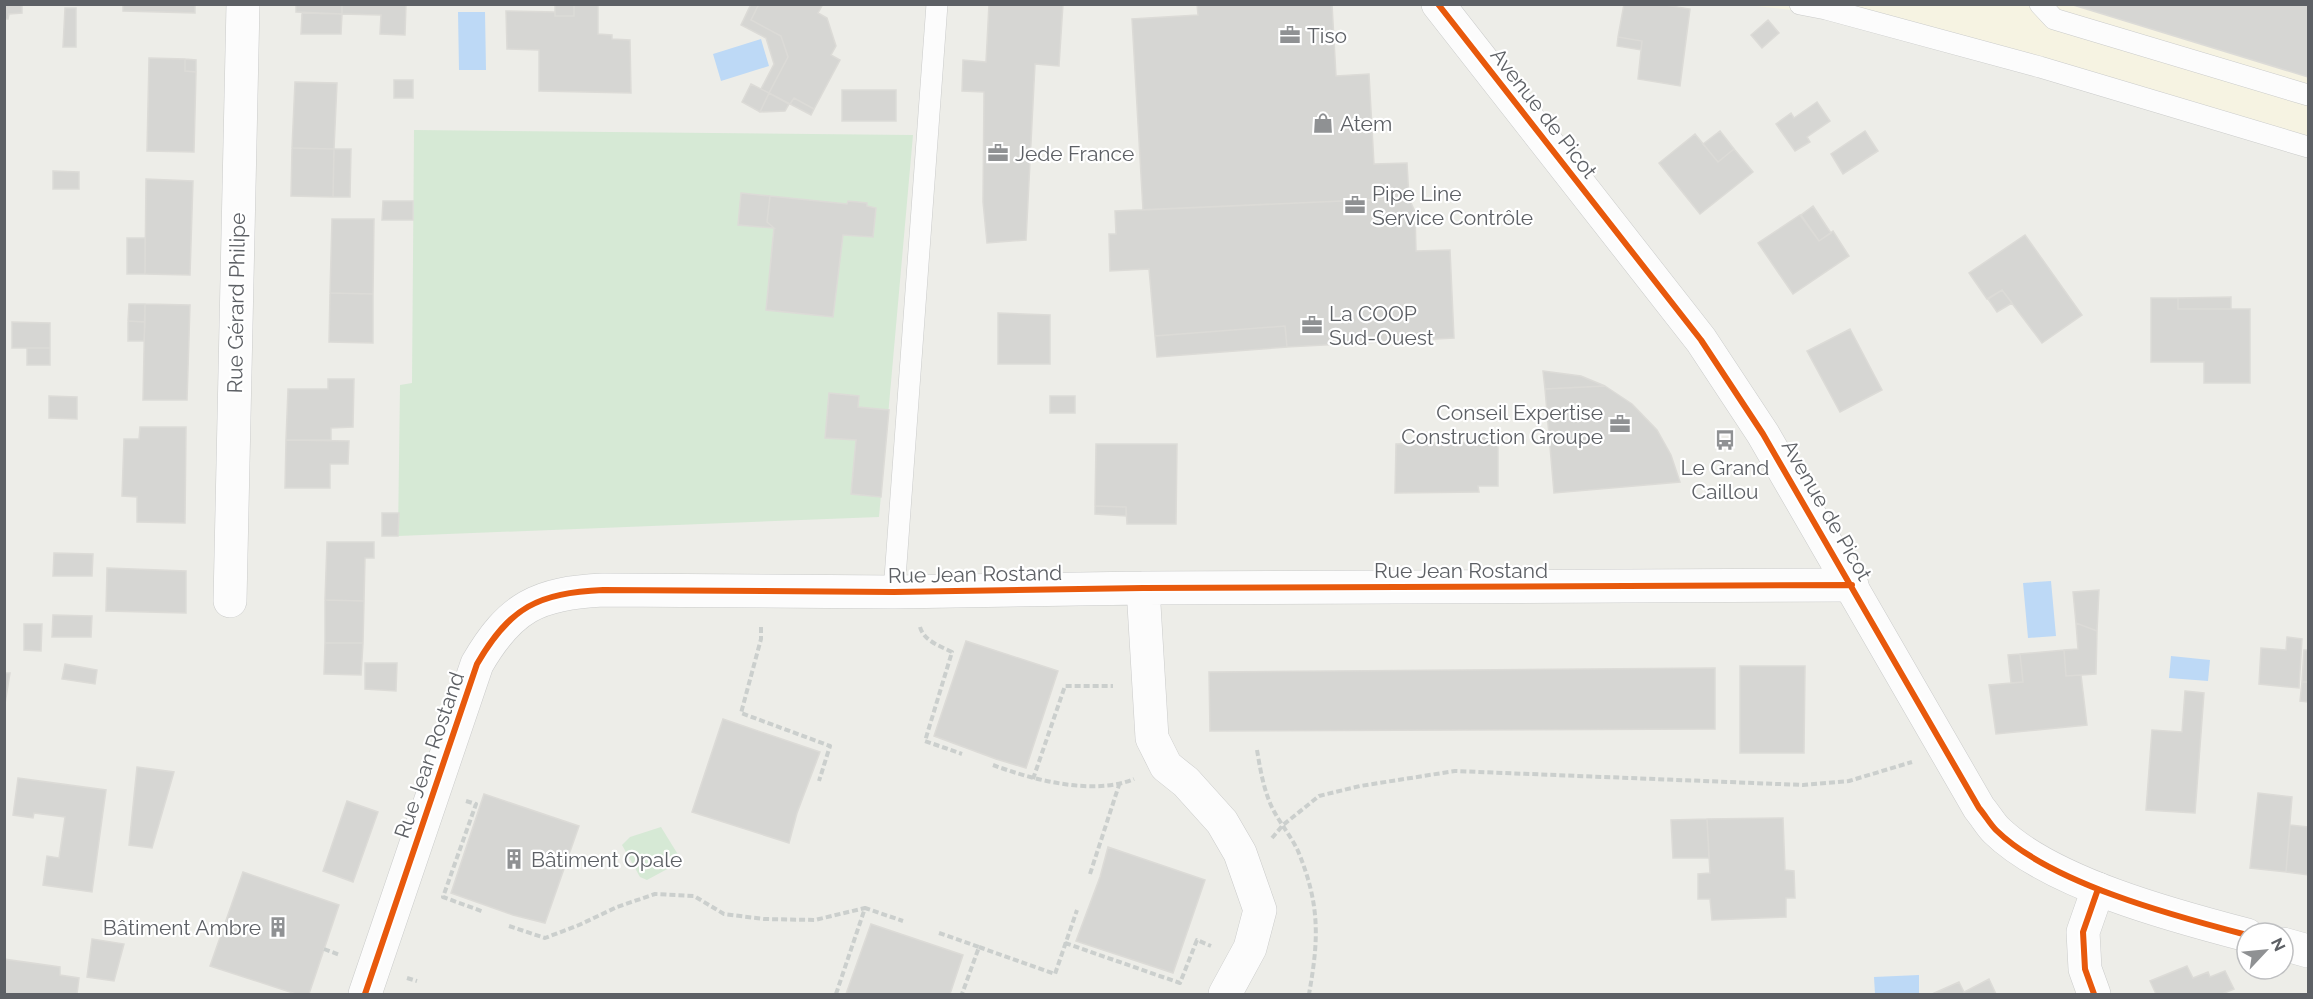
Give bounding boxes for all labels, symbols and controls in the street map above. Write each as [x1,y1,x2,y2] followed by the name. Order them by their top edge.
[1278,23,1302,47] office icon: Tiso
[1307,23,1347,48] place label: Tiso
[1485,43,1603,183] street label: Avenue de Picot
[1311,111,1335,135] shop icon: Atem
[1340,111,1392,136] place label: Atem
[986,141,1010,165] office icon: Jede France
[1015,141,1134,166] place label: Jede France
[1372,181,1533,230] place label: Pipe Line Service Contrôle
[1343,193,1367,217] office icon: Pipe Line Service Contrôle
[222,212,250,394] street label: Rue Gérard Philipe
[1329,301,1434,350] place label: La COOP Sud-Ouest
[1300,313,1324,337] office icon: La COOP Sud-Ouest
[1401,400,1603,449] place label: Conseil Expertise Construction Groupe
[1608,412,1632,436] office icon: Conseil Expertise Construction Groupe
[1713,428,1737,452] bus stop icon: Le Grand Caillou
[1777,435,1877,585] street label: Avenue de Picot
[1681,455,1769,504] place label: Le Grand Caillou
[1374,558,1548,583] street label: Rue Jean Rostand
[888,560,1062,588] street label: Rue Jean Rostand
[389,669,469,841] street label: Rue Jean Rostand
[502,847,526,871] building icon: Bâtiment Opale
[531,847,682,872] place label: Bâtiment Opale
[103,915,261,940] place label: Bâtiment Ambre
[266,915,290,939] building icon: Bâtiment Ambre
[2235,921,2295,981] north arrow
[2267,935,2289,954] text: N

